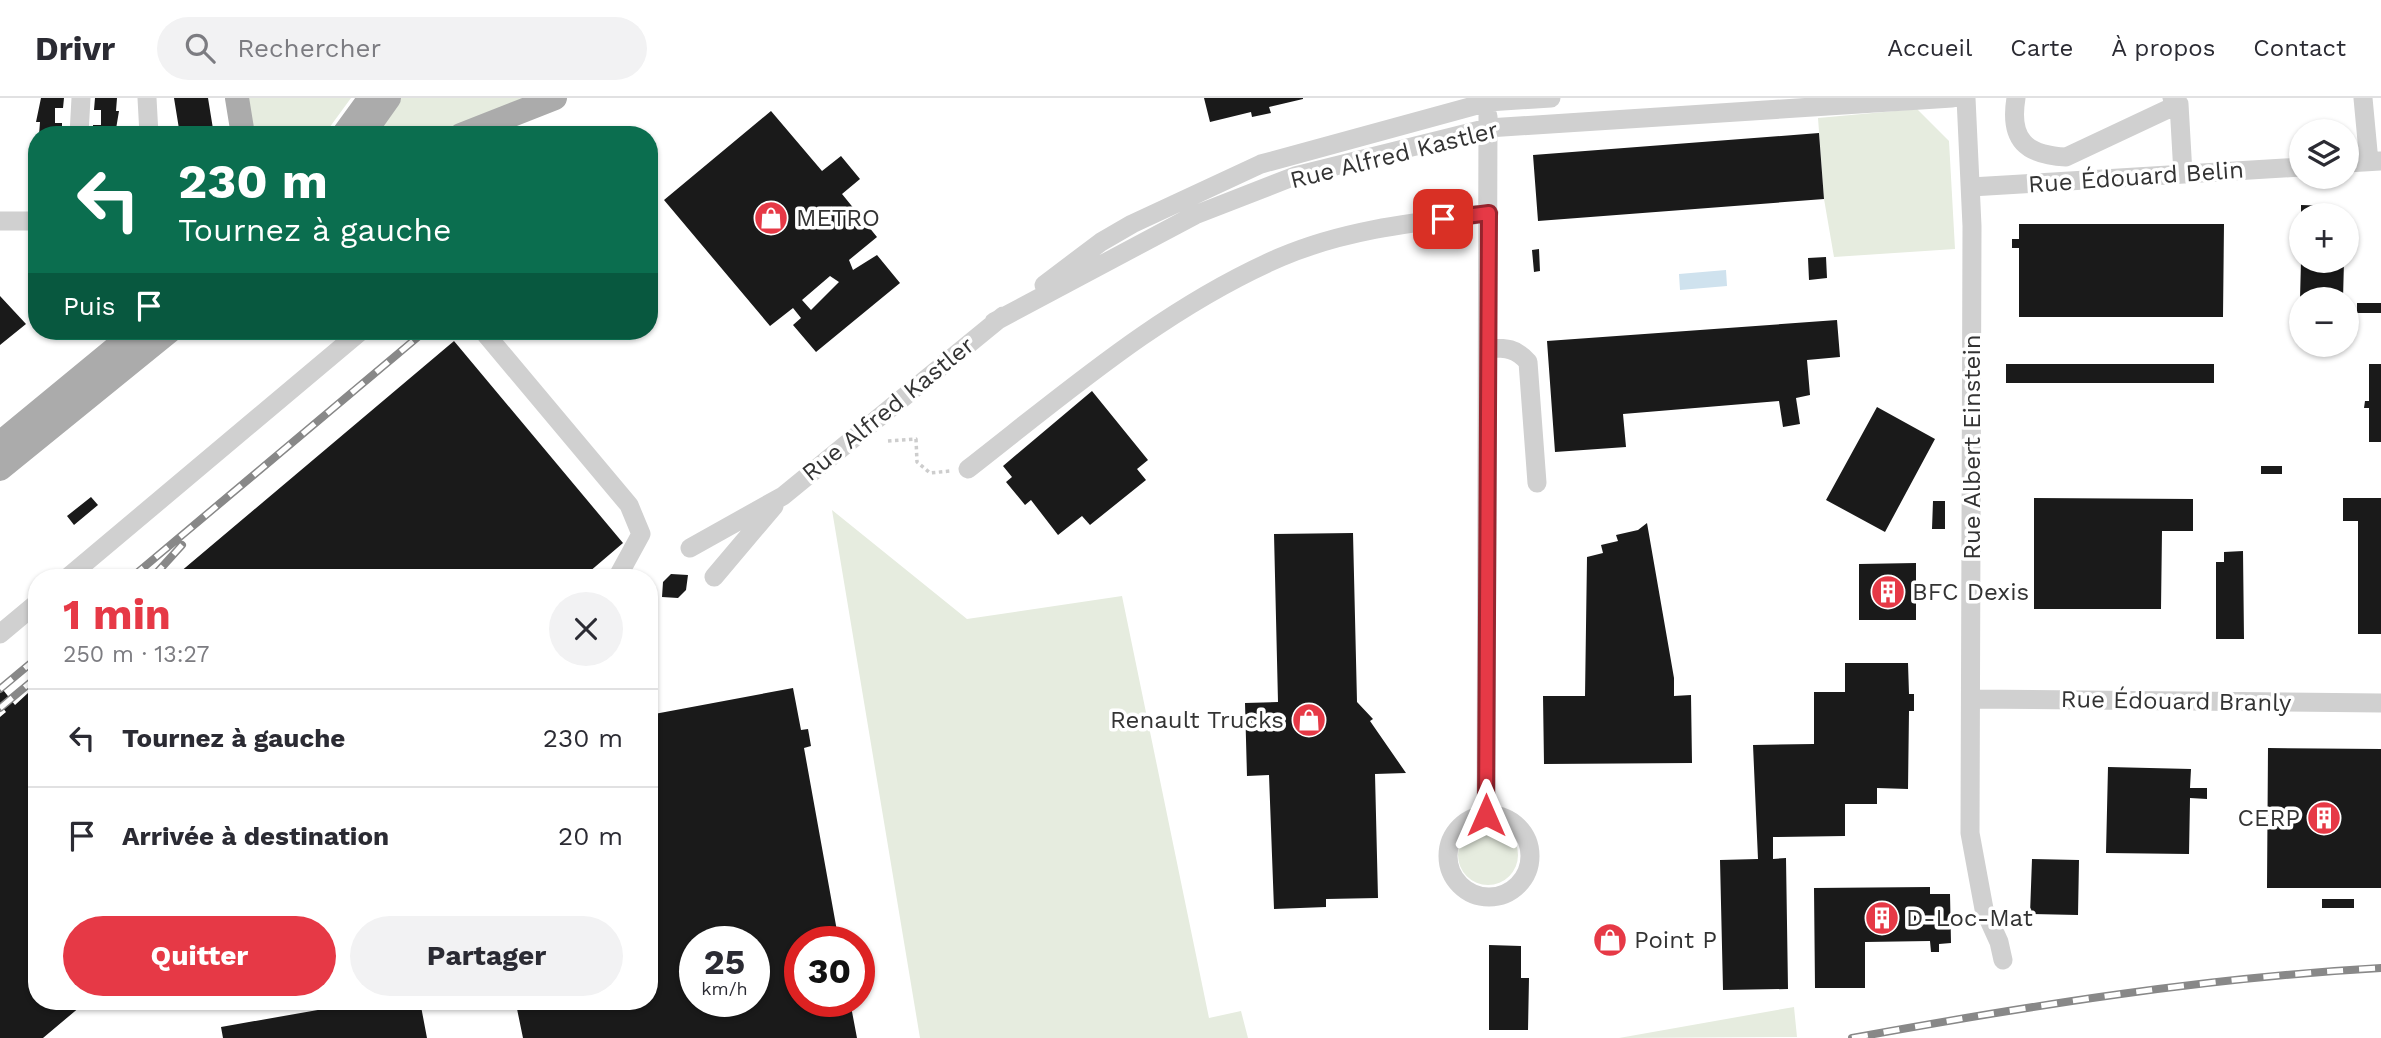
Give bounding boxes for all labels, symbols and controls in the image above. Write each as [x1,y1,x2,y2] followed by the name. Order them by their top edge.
[157,17,647,80] search box
[35,29,115,68] text: Drivr
[181,29,219,67] icon: search
[237,33,381,63] text: Rechercher
[1887,34,1972,62] text: Accueil
[2010,34,2073,62] text: Carte
[2111,34,2215,62] text: À propos
[2253,34,2346,62] text: Contact
[1287,116,1501,194] street label: Rue Alfred Kastler
[2289,119,2359,357] map controls
[2289,119,2359,189] button: layers
[178,152,328,210] text: 230 m
[63,154,154,245] icon: left
[2027,156,2245,198] street label: Rue Édouard Belin
[1413,189,1473,249] pin
[752,199,790,237] shop icon: METRO
[1424,200,1462,238] icon: arrive
[2289,203,2359,273] button: +
[796,204,880,232] place label: METRO
[178,211,451,249] text: Tournez à gauche
[130,287,168,325] icon: arrive
[2289,287,2359,357] button: −
[63,291,116,321] text: Puis
[796,331,980,487] street label: Rue Alfred Kastler
[1958,334,1986,560] street label: Rue Albert Einstein
[1869,573,1907,611] building icon: BFC Dexis
[1912,578,2029,606] place label: BFC Dexis
[63,590,171,639] text: 1 min
[549,592,623,666] button: close
[63,641,209,668] text: 250 m · 13:27
[2060,685,2292,717] street label: Rue Édouard Branly
[1290,701,1328,739] shop icon: Renault Trucks
[1110,706,1284,734] place label: Renault Trucks
[63,719,101,757] icon: left
[122,723,345,753] text: Tournez à gauche
[543,723,623,753] text: 230 m
[1449,778,1523,852] position arrow
[2305,799,2343,837] building icon: CERP
[2238,804,2300,832] place label: CERP
[63,817,101,855] icon: arrive
[122,821,389,851] text: Arrivée à destination
[558,821,623,851] text: 20 m
[1863,899,1901,937] building icon: D-Loc-Mat
[1906,904,2033,932] place label: D-Loc-Mat
[63,916,336,996] button: Quitter
[350,916,623,996] button: Partager
[1591,921,1629,959] shop icon: Point P
[784,926,875,1017] speed limit sign: 30
[1634,926,1717,954] place label: Point P
[704,941,745,983] text: 25
[701,978,748,999] text: km/h

